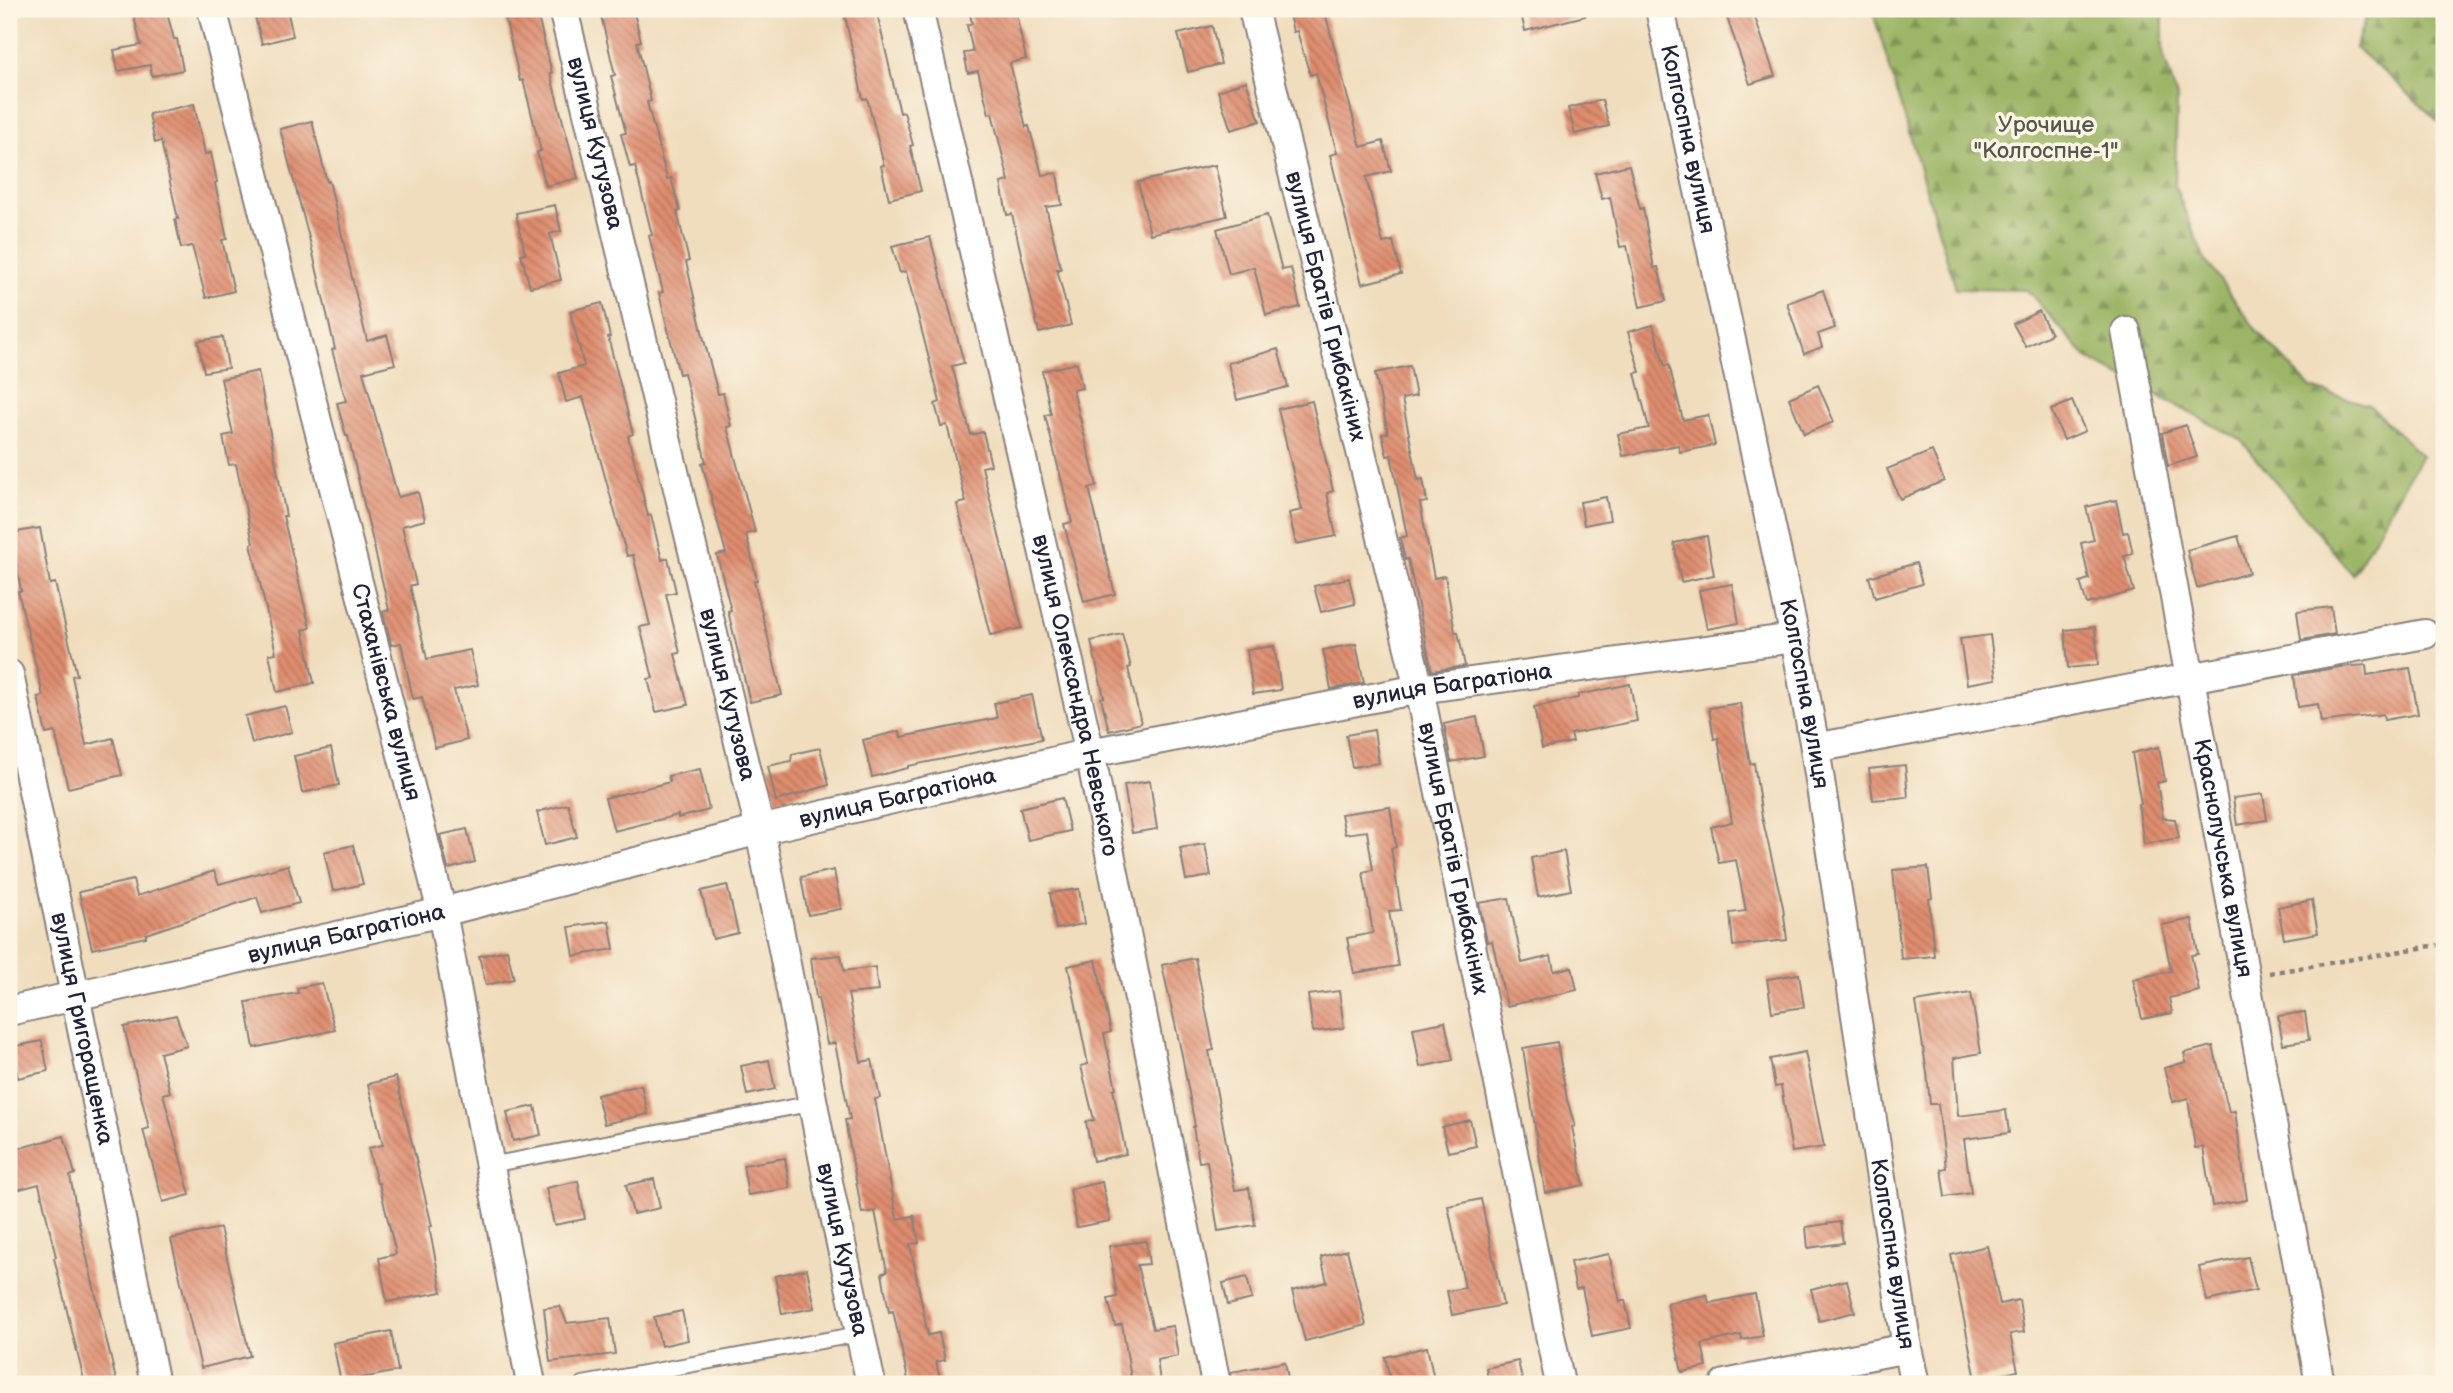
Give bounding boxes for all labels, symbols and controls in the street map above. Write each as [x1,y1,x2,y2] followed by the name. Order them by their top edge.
[1654,42,1722,236] street label: Колгоспна вулиця
[561,54,630,233] street label: вулиця Кутузова
[1973,111,2119,165] park label: Урочище "Колгоспне-1"
[1279,168,1372,444] street label: вулиця Братів Грибакіних
[1026,531,1124,859] street label: вулиця Олександра Невського
[345,581,427,804] street label: Стаханівська вулиця
[1773,596,1835,791] street label: Колгоспна вулиця
[693,605,762,784] street label: вулиця Кутузова
[1350,657,1554,716] street label: вулиця Багратіона
[1412,720,1495,997] street label: вулиця Братів Грибакіних
[2187,736,2259,980] street label: Краснолучська вулиця
[797,761,999,834] street label: вулиця Багратіона
[245,898,448,970] street label: вулиця Багратіона
[44,910,120,1148] street label: вулиця Григоращенка
[1864,1157,1921,1351] street label: Колгоспна вулиця
[811,1161,875,1339] street label: вулиця Кутузова

